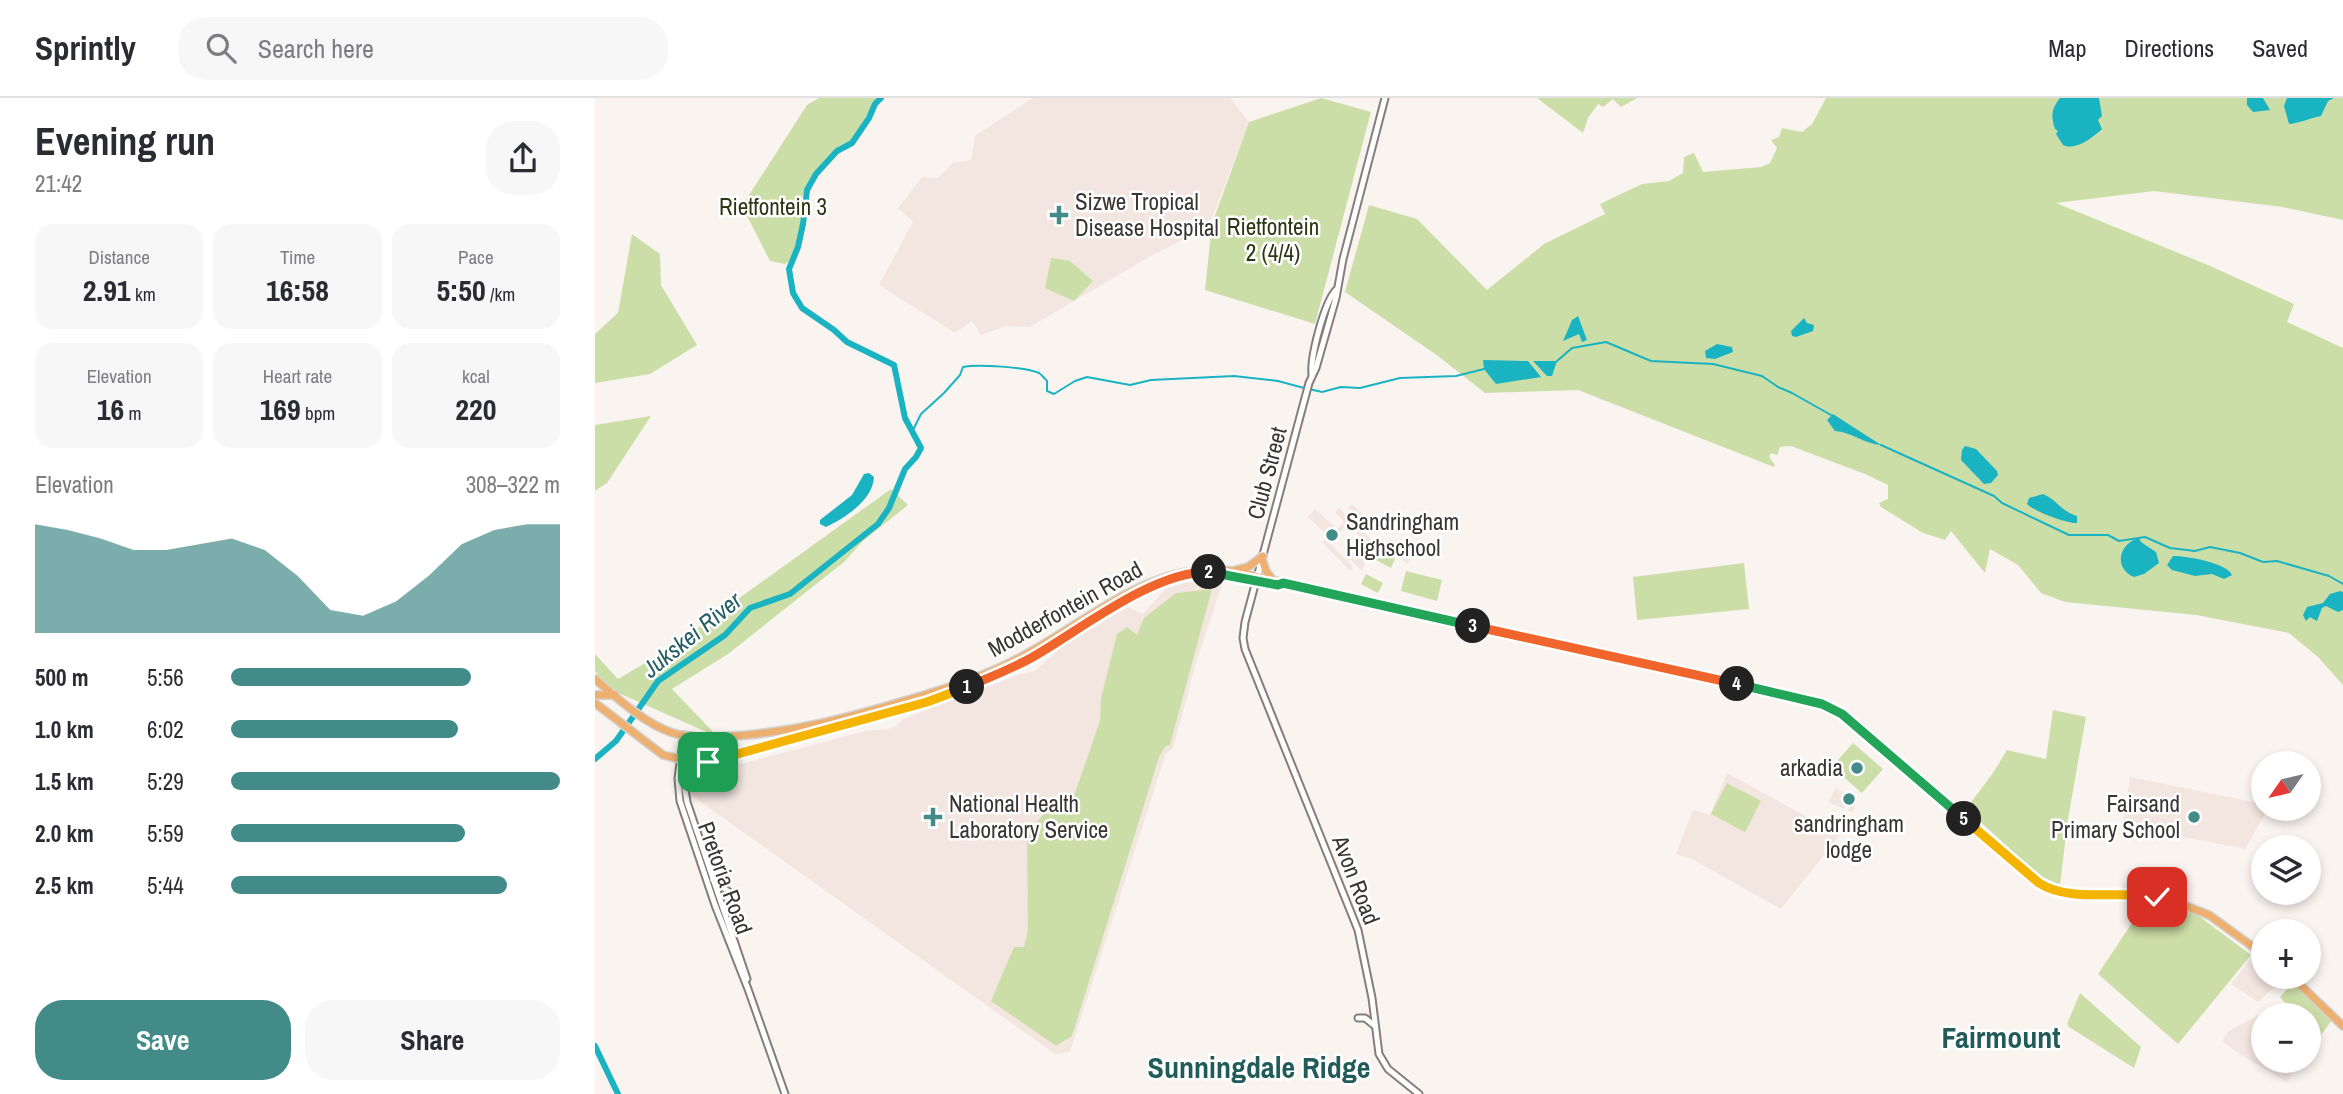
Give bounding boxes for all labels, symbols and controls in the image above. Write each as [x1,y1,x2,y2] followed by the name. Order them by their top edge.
[178,17,668,80] search box
[35,26,136,70] text: Sprintly
[202,29,240,67] icon: search
[258,31,374,66] text: Search here
[2048,32,2086,64] text: Map
[2124,32,2214,64] text: Directions
[2252,32,2308,64] text: Saved
[35,116,215,167] text: Evening run
[486,121,560,195] button: share
[35,168,82,199] text: 21:42
[1075,186,1219,243] place label: Sizwe Tropical Disease Hospital
[719,191,827,222] park label: Rietfontein 3
[1049,205,1069,225] marker: Sizwe Tropical Disease Hospital
[1227,211,1319,268] park label: Rietfontein 2 (4/4)
[88,244,150,270] text: Distance
[280,244,315,270] text: Time
[458,244,494,270] text: Pace
[83,270,131,310] text: 2.91
[266,270,329,310] text: 16:58
[436,270,486,310] text: 5:50
[131,281,156,307] text: km
[486,281,515,307] text: /km
[87,363,152,389] text: Elevation
[263,363,332,389] text: Heart rate
[462,363,490,389] text: kcal
[97,389,124,429] text: 16
[260,389,301,429] text: 169
[455,389,496,429] text: 220
[124,400,142,426] text: m
[301,400,335,426] text: bpm
[1239,423,1294,522] street label: Club Street
[35,469,114,500] text: Elevation
[466,469,560,500] text: 308–322 m
[1346,506,1459,563] place label: Sandringham Highschool
[1324,527,1340,543] marker: Sandringham Highschool
[982,553,1147,664] street label: Modderfontein Road
[1191,554,1227,589] pin: 2
[1204,558,1213,584] text: 2
[634,583,749,685] water label: Jukskei River
[1455,608,1491,644] pin: 3
[1468,612,1477,638] text: 3
[35,662,88,693] text: 500 m
[147,662,184,693] text: 5:56
[1719,666,1755,702] pin: 4
[949,670,985,704] pin: 1
[1732,670,1741,696] text: 4
[962,673,971,699] text: 1
[35,714,94,745] text: 1.0 km
[147,714,184,745] text: 6:02
[678,732,738,792] pin
[689,743,727,781] icon: arrive
[2251,751,2321,821] north arrow
[2251,751,2321,1073] map controls
[1780,752,1844,783] place label: arkadia
[1849,760,1865,776] marker: arkadia
[35,766,94,797] text: 1.5 km
[147,766,184,797] text: 5:29
[949,788,1108,845] place label: National Health Laboratory Service
[2051,788,2180,845] place label: Fairsand Primary School
[1841,791,1857,807] marker: sandringham lodge
[1947,802,1981,836] pin: 5
[1959,805,1968,831] text: 5
[923,807,943,827] marker: National Health Laboratory Service
[1794,808,1904,865] place label: sandringham lodge
[2186,809,2202,825] marker: Fairsand Primary School
[691,817,760,938] street label: Pretoria Road
[35,818,94,849] text: 2.0 km
[147,818,184,849] text: 5:59
[1325,830,1388,929] street label: Avon Road
[2251,835,2321,905] button: layers
[2127,867,2187,927] pin
[35,870,94,901] text: 2.5 km
[147,870,184,901] text: 5:44
[2138,878,2176,916] icon: check
[2251,919,2321,989] button: +
[35,1000,291,1080] button: Save
[305,1000,560,1080] button: Share
[2251,1003,2321,1073] button: −
[1941,1017,2061,1057] district label: Fairmount
[1148,1047,1370,1087] district label: Sunningdale Ridge

